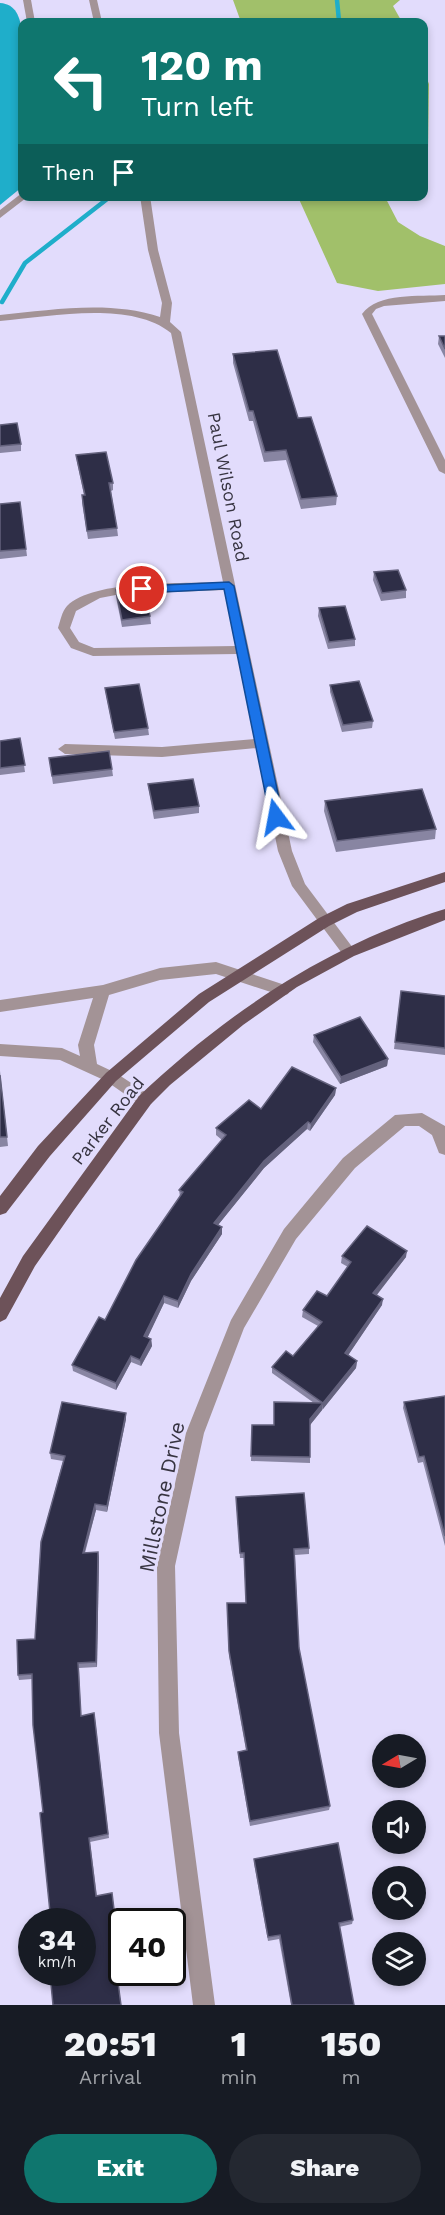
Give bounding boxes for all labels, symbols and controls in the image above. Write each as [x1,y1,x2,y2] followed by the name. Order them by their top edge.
[141,41,263,90] text: 120 m
[42,42,120,120] icon: left
[141,91,253,123] text: Turn left
[107,156,140,189] icon: arrive
[42,160,95,185] text: Then
[204,410,253,563] street label: Paul Wilson Road
[116,563,167,614] pin
[125,572,158,605] icon: arrive
[244,785,308,849] position arrow
[67,1073,148,1169] street label: Parker Road
[133,1419,190,1574] street label: Millstone Drive
[372,1734,426,1788] north arrow
[372,1734,426,1986] map controls
[372,1800,426,1854] button: sound
[372,1866,426,1920] button: search
[108,1908,186,1986] speed limit sign: 40
[38,1922,76,1957] text: 34
[372,1932,426,1986] button: layers
[38,1953,76,1971] text: km/h
[64,2023,157,2065] text: 20:51
[231,2023,247,2065] text: 1
[321,2023,381,2065] text: 150
[79,2065,141,2089] text: Arrival
[220,2065,257,2089] text: min
[342,2065,361,2089] text: m
[24,2134,217,2203] button: Exit
[229,2134,421,2203] button: Share

